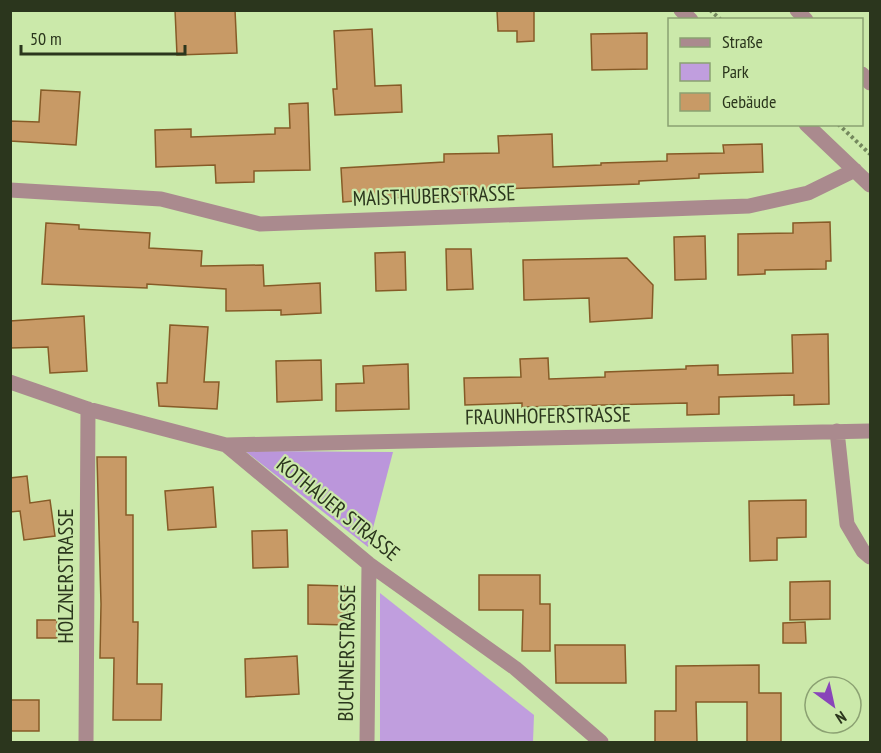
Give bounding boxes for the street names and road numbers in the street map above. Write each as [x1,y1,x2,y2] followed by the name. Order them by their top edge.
[352,179,516,212] street label: MAISTHUBERSTRASSE
[465,401,631,430] street label: FRAUNHOFERSTRASSE
[271,451,405,567] street label: KOTHAUER STRASSE
[52,508,79,644] street label: HOLZNERSTRASSE
[332,584,361,722] street label: BUCHNERSTRASSE

